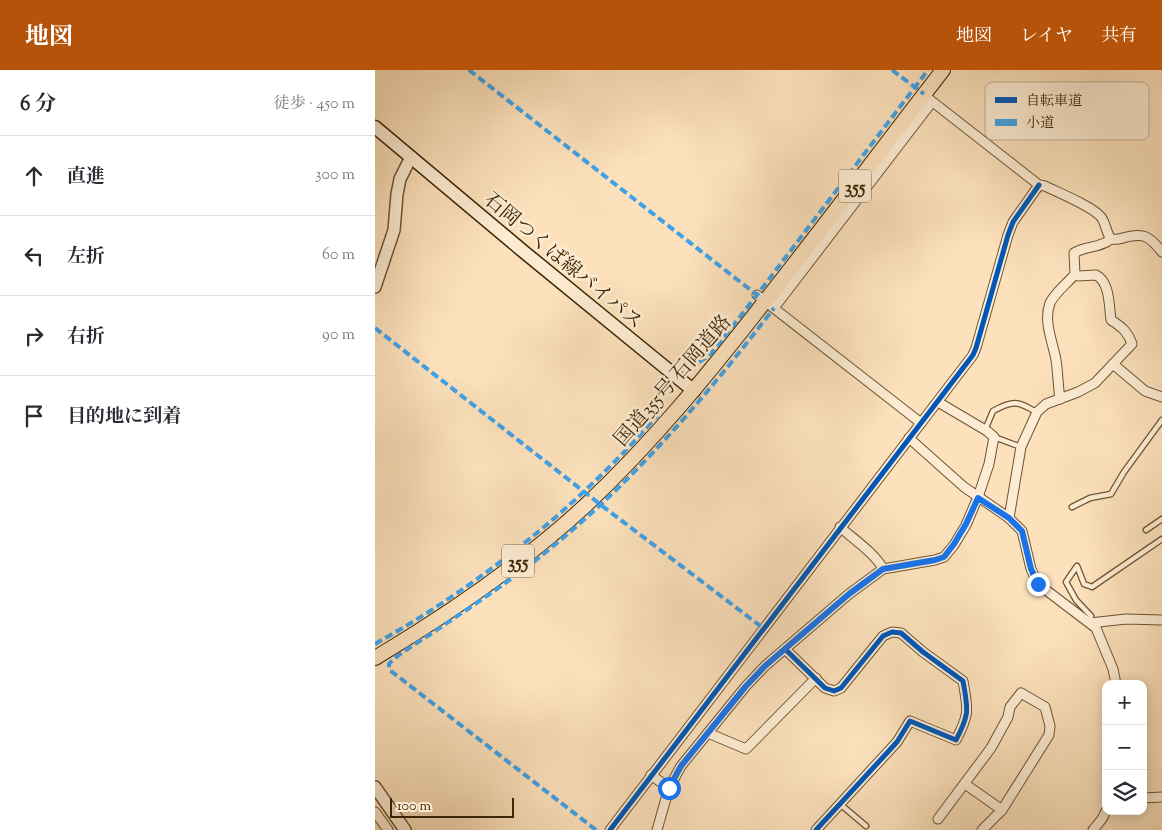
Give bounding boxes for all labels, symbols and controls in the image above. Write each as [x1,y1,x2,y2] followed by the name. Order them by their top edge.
[25,21,73,55] text: 地図
[956,24,992,50] text: 地図
[1020,24,1073,50] text: レイヤ
[1101,24,1137,50] text: 共有
[985,82,1149,140] legend
[20,90,56,120] text: 6 分
[1026,92,1082,112] text: 自転車道
[274,93,355,116] text: 徒歩 · 450 m
[1026,114,1054,134] text: 小道
[20,162,48,190] icon: ahead
[67,164,105,191] text: 直進
[315,164,355,187] text: 300 m
[839,170,871,202] road number: 355
[477,187,648,337] street label: 石岡つくば線バイパス
[20,242,48,270] icon: left
[67,244,105,271] text: 左折
[322,244,355,267] text: 60 m
[608,309,739,454] street label: 国道355号 石岡道路
[20,322,48,350] icon: right
[67,324,105,351] text: 右折
[322,324,355,347] text: 90 m
[20,402,48,430] icon: arrive
[67,404,181,431] text: 目的地に到着
[502,544,534,578] road number: 355
[1027,573,1050,596] route end
[1102,680,1147,815] map controls
[1102,680,1147,725] button: +
[1102,725,1147,770] button: −
[1102,770,1147,815] button: layers
[658,777,681,800] route start
[390,795,514,818] scale bar
[397,797,431,817] text: 100 m

